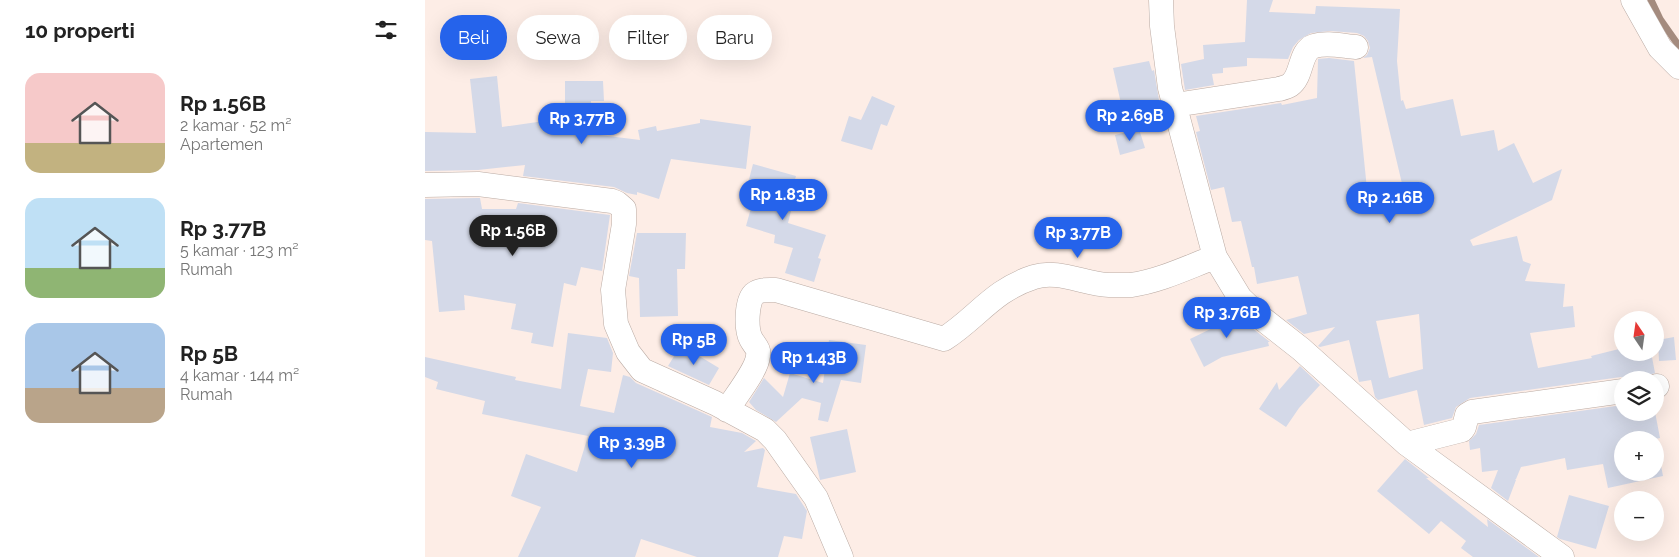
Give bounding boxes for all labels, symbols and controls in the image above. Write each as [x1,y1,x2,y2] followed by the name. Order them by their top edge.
[440,15,507,60] chip: Beli
[517,15,599,60] chip: Sewa
[609,15,687,60] chip: Filter
[697,15,772,60] chip: Baru
[372,16,400,44] icon: filters
[25,18,135,43] text: 10 properti
[180,91,266,116] text: Rp 1.56B
[65,93,125,153] icon: home
[1078,100,1182,142] pin: Rp 2.69B
[530,102,634,145] pin: Rp 3.77B
[1096,106,1164,125] text: Rp 2.69B
[549,109,615,128] text: Rp 3.77B
[180,116,291,135] text: 2 kamar · 52 m²
[180,135,263,154] text: Apartemen
[731,178,835,221] pin: Rp 1.83B
[1338,182,1442,224] pin: Rp 2.16B
[750,185,816,204] text: Rp 1.83B
[1357,188,1423,207] text: Rp 2.16B
[461,214,565,257] pin: Rp 1.56B
[180,216,266,241] text: Rp 3.77B
[1026,216,1130,259] pin: Rp 3.77B
[65,218,125,278] icon: home
[480,221,546,240] text: Rp 1.56B
[1045,223,1111,242] text: Rp 3.77B
[180,241,299,260] text: 5 kamar · 123 m²
[180,260,233,279] text: Rumah
[1175,296,1279,339] pin: Rp 3.76B
[1194,303,1260,322] text: Rp 3.76B
[1614,311,1664,361] north arrow
[1614,311,1664,541] map controls
[659,324,729,366] pin: Rp 5B
[672,330,716,349] text: Rp 5B
[180,341,238,366] text: Rp 5B
[762,342,866,384] pin: Rp 1.43B
[65,343,125,403] icon: home
[782,348,847,367] text: Rp 1.43B
[180,366,299,385] text: 4 kamar · 144 m²
[1614,371,1664,421] button: layers
[180,385,233,404] text: Rumah
[580,426,684,469] pin: Rp 3.39B
[1614,431,1664,481] button: +
[599,433,665,452] text: Rp 3.39B
[1614,491,1664,541] button: −

